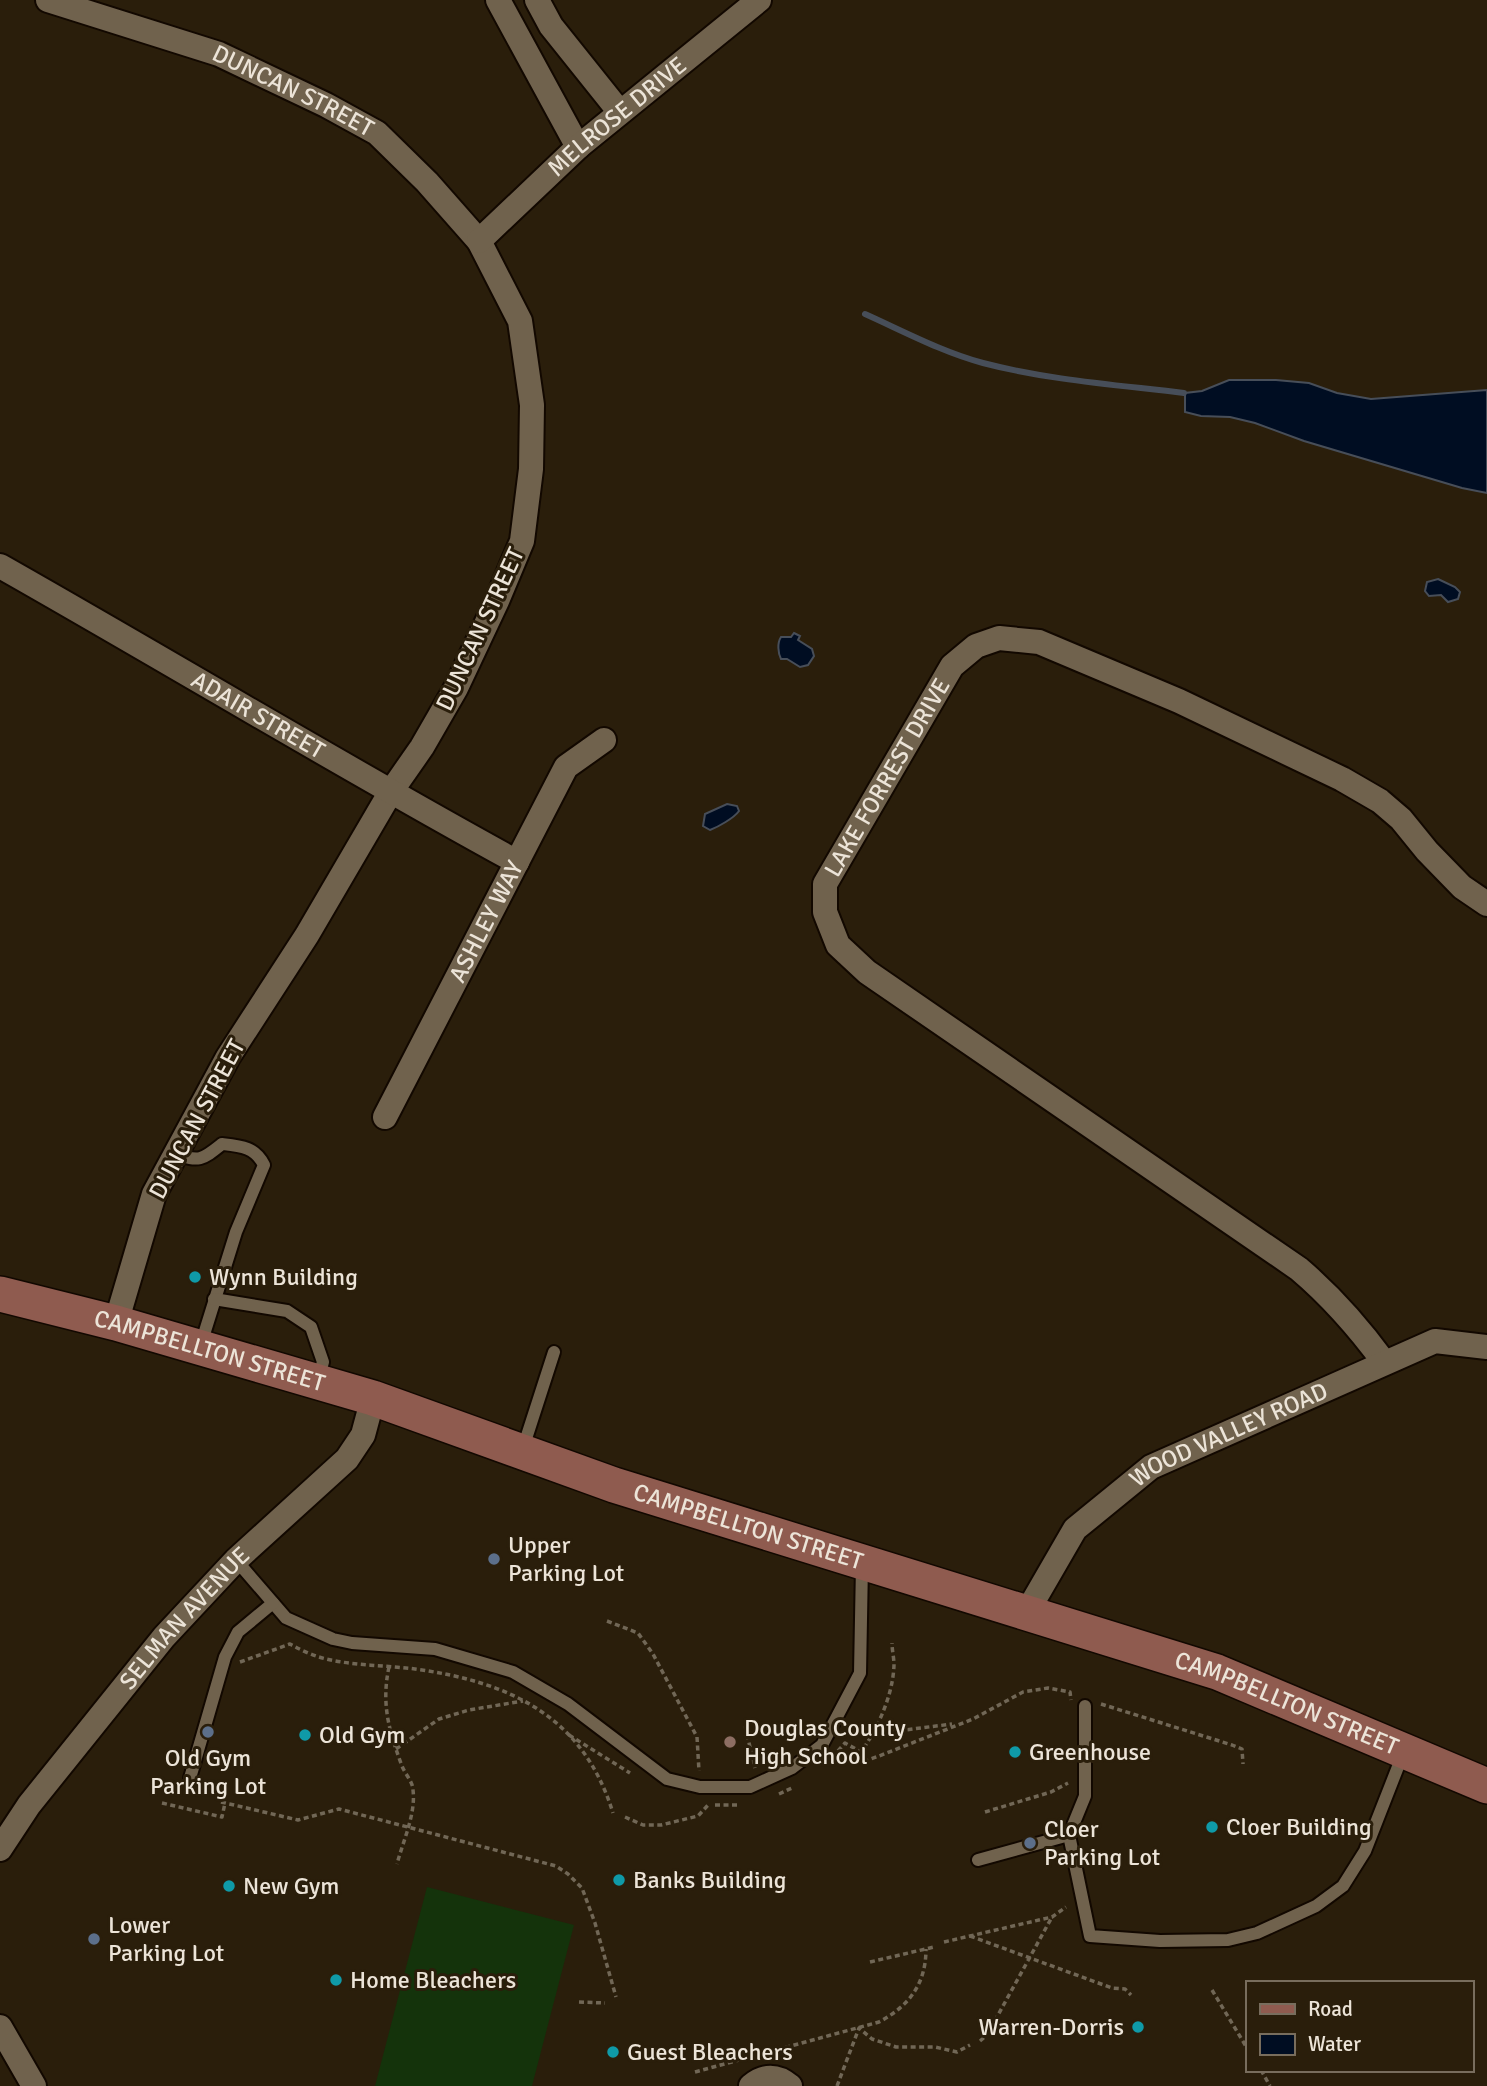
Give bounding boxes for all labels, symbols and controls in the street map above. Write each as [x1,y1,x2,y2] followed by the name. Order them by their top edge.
[207,38,379,143] street label: DUNCAN STREET
[541,50,693,183] street label: MELROSE DRIVE
[429,542,531,715] street label: DUNCAN STREET
[186,665,330,766] street label: ADAIR STREET
[818,673,957,882] street label: LAKE FORREST DRIVE
[442,856,530,987] street label: ASHLEY WAY
[142,1034,252,1204] street label: DUNCAN STREET
[209,1262,358,1292] place label: Wynn Building
[187,1269,203,1285] marker: Wynn Building
[91,1303,329,1398] street label: CAMPBELLTON STREET
[1123,1376,1332,1494] street label: WOOD VALLEY ROAD
[630,1477,867,1576] street label: CAMPBELLTON STREET
[508,1530,624,1588] place label: Upper Parking Lot
[113,1540,256,1696] street label: SELMAN AVENUE
[486,1551,502,1567] marker: Upper Parking Lot
[1171,1645,1403,1762] street label: CAMPBELLTON STREET
[744,1713,906,1771] place label: Douglas County High School
[319,1720,405,1750] place label: Old Gym
[200,1724,216,1740] marker: Old Gym Parking Lot
[297,1727,313,1743] marker: Old Gym
[722,1734,738,1750] marker: Douglas County High School
[1029,1737,1151,1767] place label: Greenhouse
[150,1743,266,1801] place label: Old Gym Parking Lot
[1007,1744,1023,1760] marker: Greenhouse
[1226,1812,1372,1842] place label: Cloer Building
[1044,1814,1160,1872] place label: Cloer Parking Lot
[1204,1819,1220,1835] marker: Cloer Building
[1022,1835,1038,1851] marker: Cloer Parking Lot
[633,1865,786,1895] place label: Banks Building
[243,1871,339,1901] place label: New Gym
[611,1872,627,1888] marker: Banks Building
[221,1878,237,1894] marker: New Gym
[108,1910,224,1968] place label: Lower Parking Lot
[86,1931,102,1947] marker: Lower Parking Lot
[350,1965,516,1995] place label: Home Bleachers
[328,1972,344,1988] marker: Home Bleachers
[1246,1981,1473,2072] legend
[1308,1996,1353,2022] text: Road
[978,2012,1124,2042] place label: Warren-Dorris
[1130,2019,1146,2035] marker: Warren-Dorris
[1308,2031,1361,2057] text: Water
[627,2037,793,2067] place label: Guest Bleachers
[605,2044,621,2060] marker: Guest Bleachers

